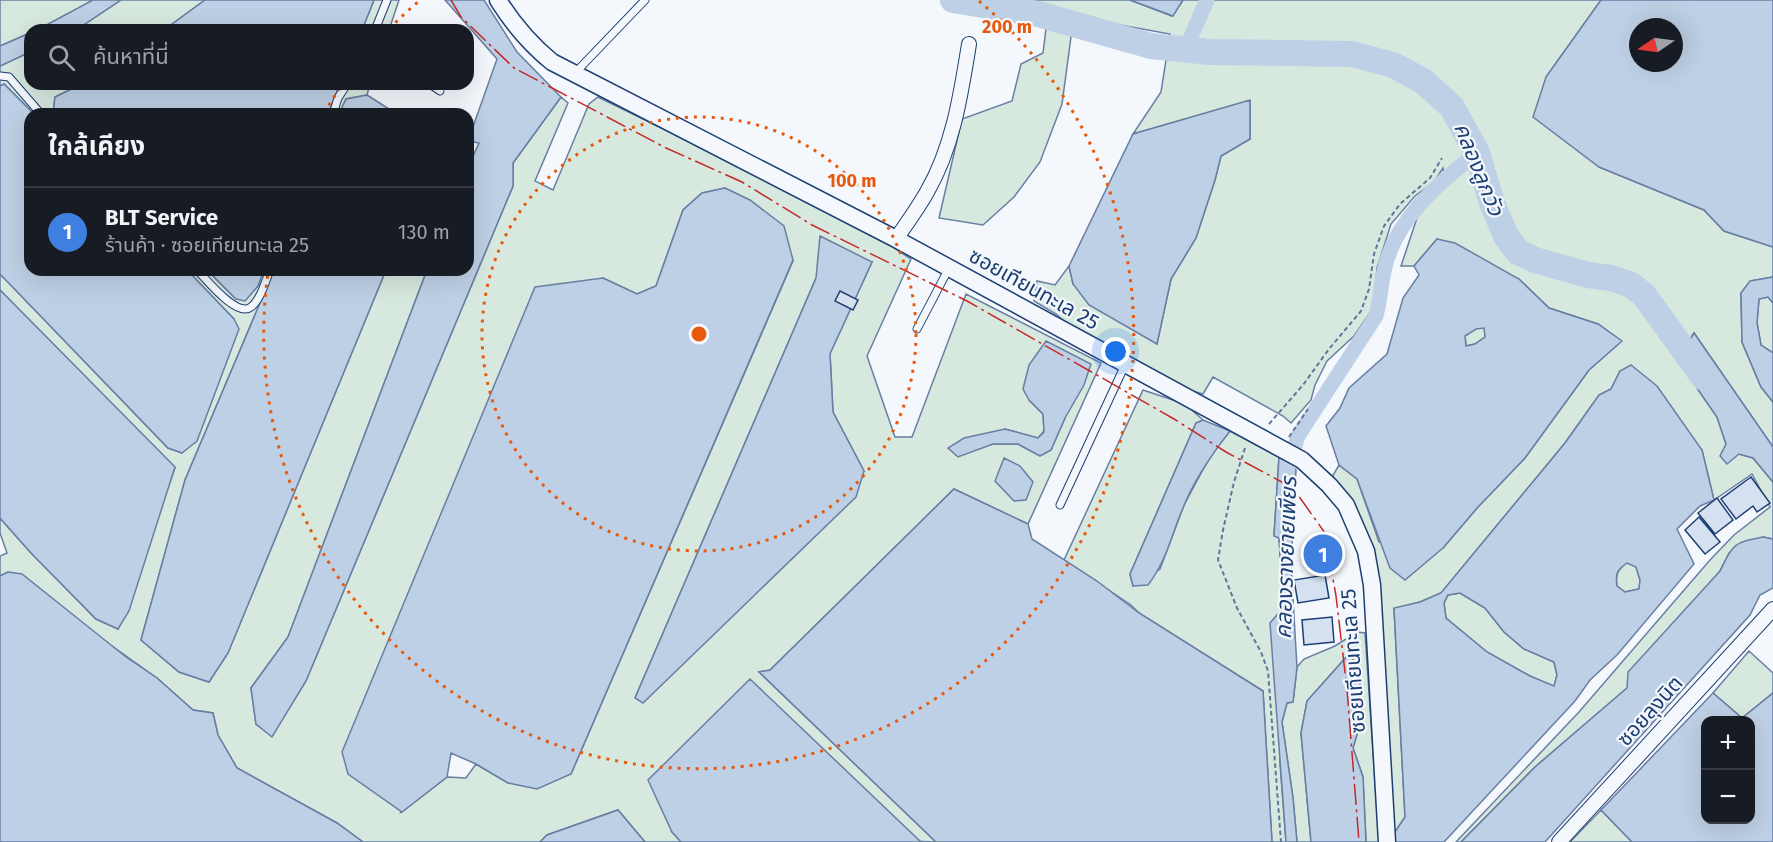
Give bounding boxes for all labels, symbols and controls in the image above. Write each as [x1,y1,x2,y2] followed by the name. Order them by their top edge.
[982,16,1032,38] text: 200 m
[1629,18,1683,72] north arrow
[24,24,474,90] search box
[45,41,78,74] icon: search
[93,43,169,70] text: ค้นหาที่นี่
[1448,119,1510,221] water label: คลองลูกวัว
[48,131,145,162] text: ใกล้เคียง
[828,170,876,192] text: 100 m
[105,204,218,231] text: BLT Service
[63,220,72,244] text: 1
[398,220,450,244] text: 130 m
[105,233,309,257] text: ร้านค้า · ซอยเทียนทะเล 25
[964,243,1104,335] street label: ซอยเทียนทะเล 25
[689,324,709,344] centre of rings
[1101,337,1130,366] your location
[1270,474,1302,640] water label: คลองรางยายเพียร
[1304,532,1342,576] pin: 1
[1335,588,1371,734] street label: ซอยเทียนทะเล 25
[1612,670,1688,752] street label: ซอยลุงนิต
[1701,716,1755,824] map controls
[1701,716,1755,770] button: +
[1701,770,1755,824] button: −

